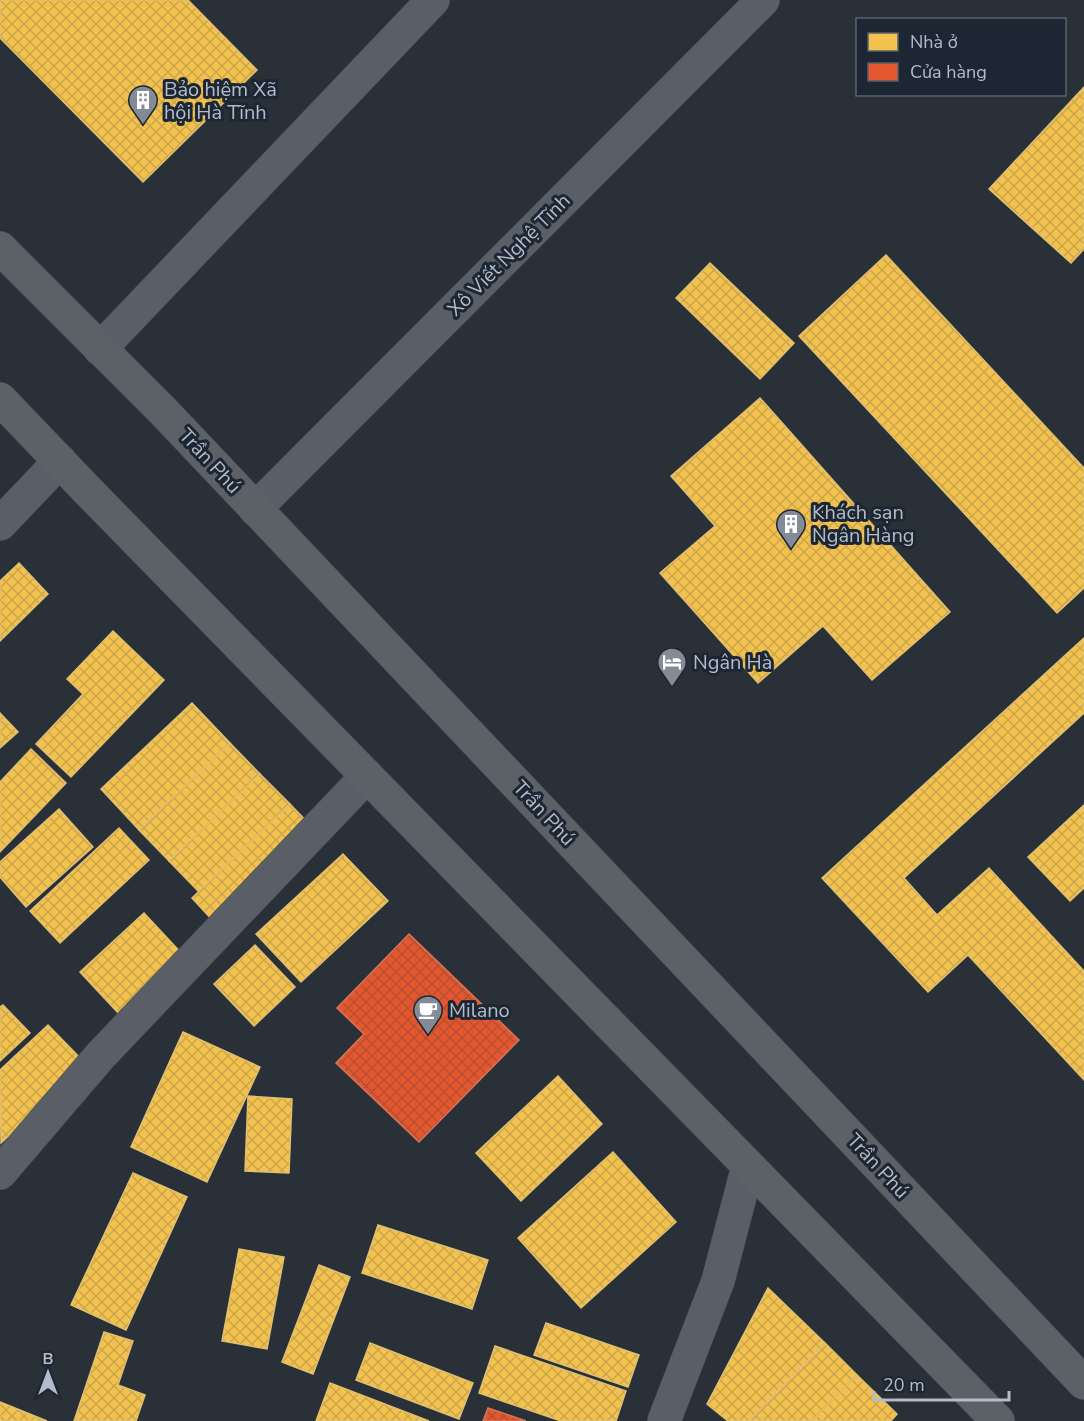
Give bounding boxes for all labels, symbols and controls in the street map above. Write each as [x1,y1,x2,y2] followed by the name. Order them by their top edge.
[856,18,1066,96] legend
[910,30,958,54] text: Nhà ở
[910,60,987,84] text: Cửa hàng
[164,76,277,126] place label: Bảo hiệm Xã hội Hà Tĩnh
[127,84,159,126] building icon: Bảo hiệm Xã hội Hà Tĩnh
[442,188,576,322] street label: Xô Viết Nghệ Tĩnh
[173,423,247,499] street label: Trần Phú
[812,499,915,549] place label: Khách sạn Ngân Hàng
[775,508,807,550] building icon: Khách sạn Ngân Hàng
[656,646,688,688] hotel icon: Ngân Hà
[693,649,772,676] place label: Ngân Hà
[507,775,581,851] street label: Trần Phú
[412,994,444,1036] cafe icon: Milano
[449,997,510,1024] place label: Milano
[841,1128,915,1204] street label: Trần Phú
[18,1343,78,1403] north arrow
[42,1348,54,1370] text: B
[874,1364,1009,1402] scale bar
[883,1373,925,1397] text: 20 m

